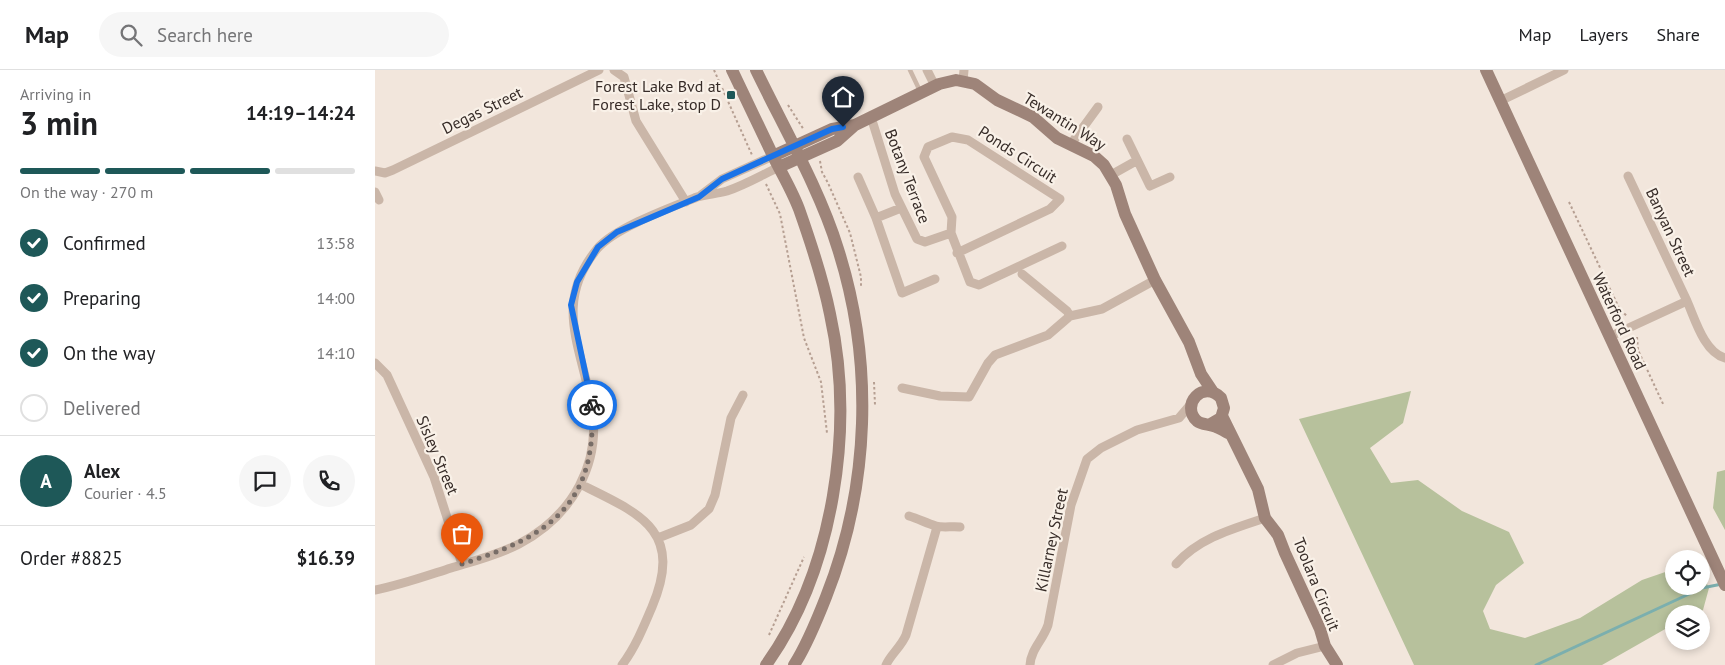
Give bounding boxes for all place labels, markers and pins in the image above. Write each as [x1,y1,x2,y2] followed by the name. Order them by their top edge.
[592,76,722,114] place label: Forest Lake Bvd at Forest Lake, stop D
[822,76,864,127] pin
[725,89,737,101] marker: Forest Lake Bvd at Forest Lake, stop D
[441,513,483,564] pin

